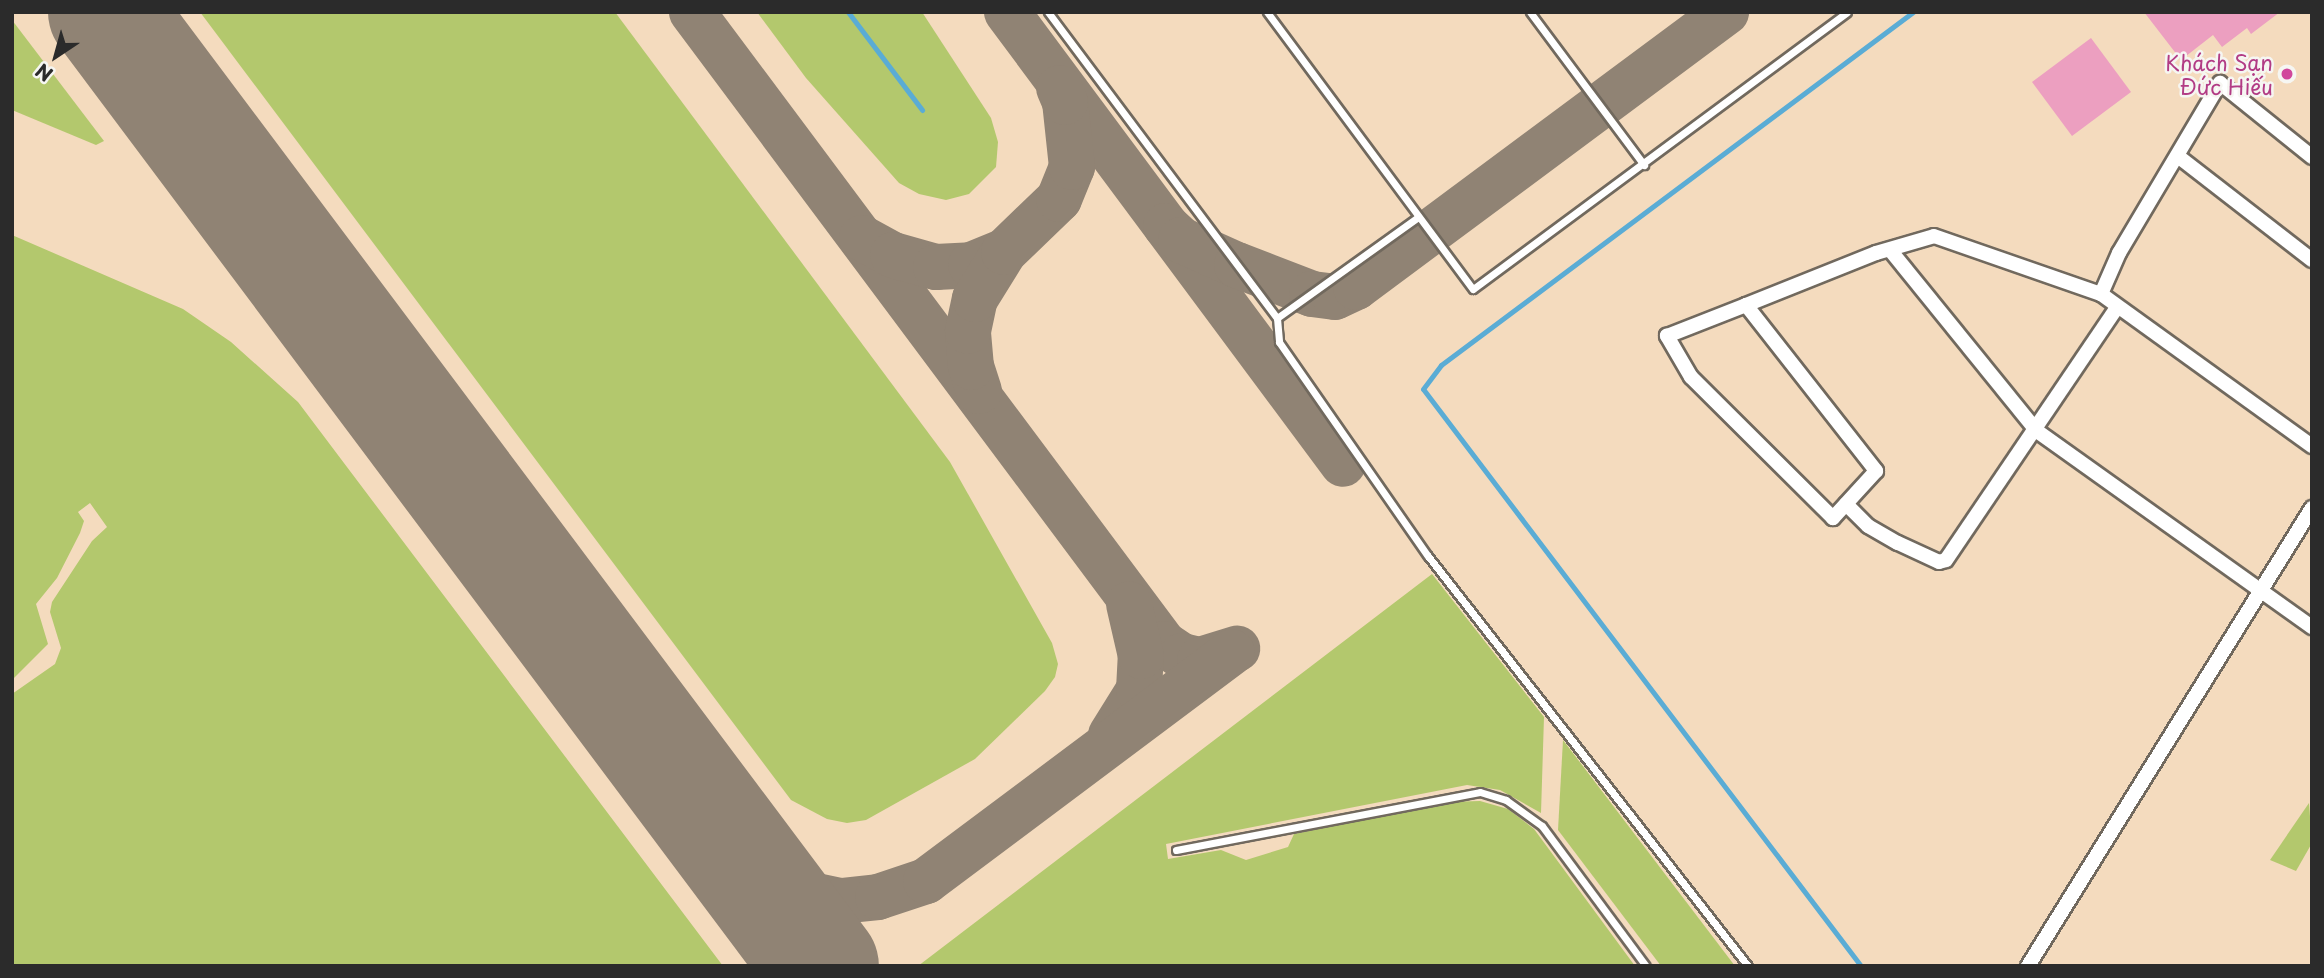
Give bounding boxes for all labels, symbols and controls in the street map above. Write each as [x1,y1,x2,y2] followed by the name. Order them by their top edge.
[21,21,91,91] north arrow
[2165,49,2273,99] place label: Khách Sạn Đức Hiếu
[29,57,58,89] text: N
[2279,66,2295,82] marker: Khách Sạn Đức Hiếu

